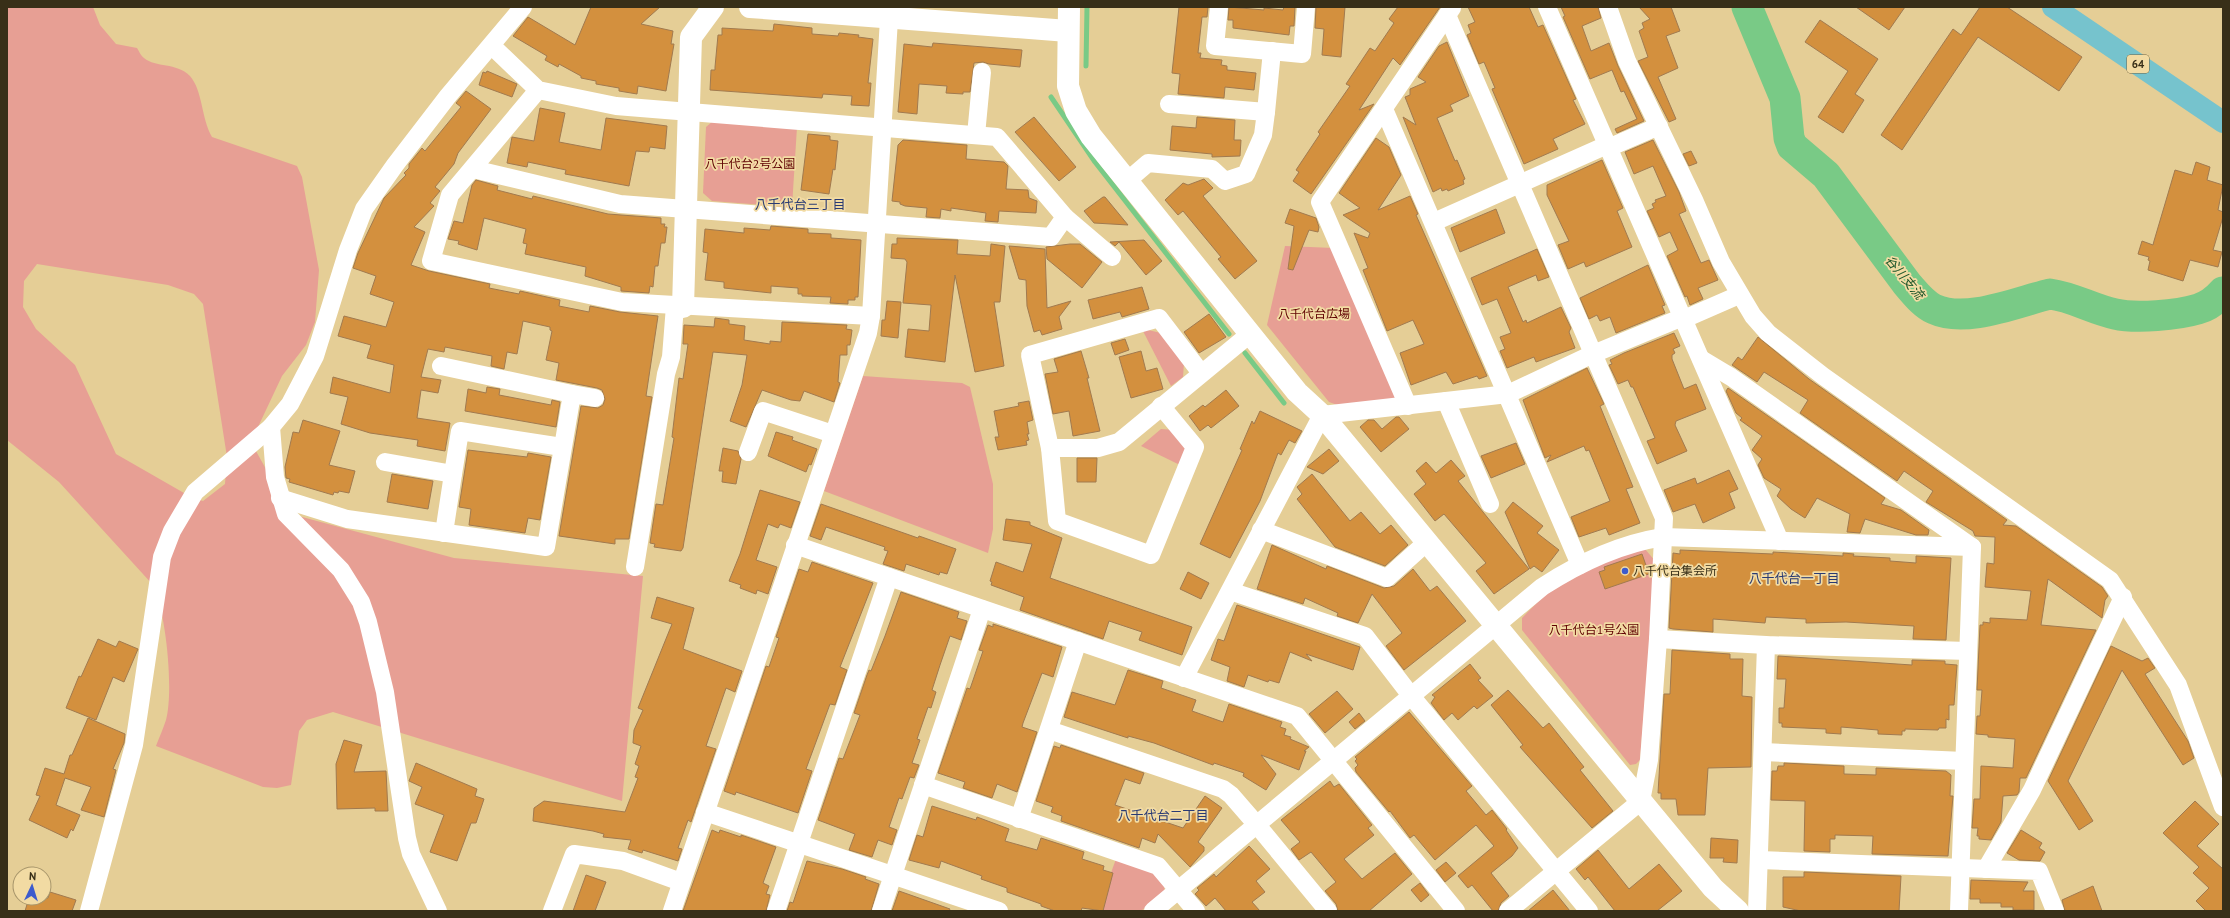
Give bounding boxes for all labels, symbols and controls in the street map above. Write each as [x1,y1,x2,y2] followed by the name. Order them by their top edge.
[2127,55,2149,73] road number: 64
[705,156,795,171] park label: 八千代台2号公園
[754,196,846,213] district label: 八千代台三丁目
[1881,252,1929,304] water label: 谷川支流
[1278,306,1350,321] park label: 八千代台広場
[1633,563,1717,578] place label: 八千代台集会所
[1620,566,1630,576] marker: 八千代台集会所
[1748,570,1840,587] district label: 八千代台一丁目
[1549,622,1639,637] park label: 八千代台1号公園
[1117,807,1209,824] district label: 八千代台二丁目
[12,866,52,906] north arrow
[29,869,37,883] text: N

